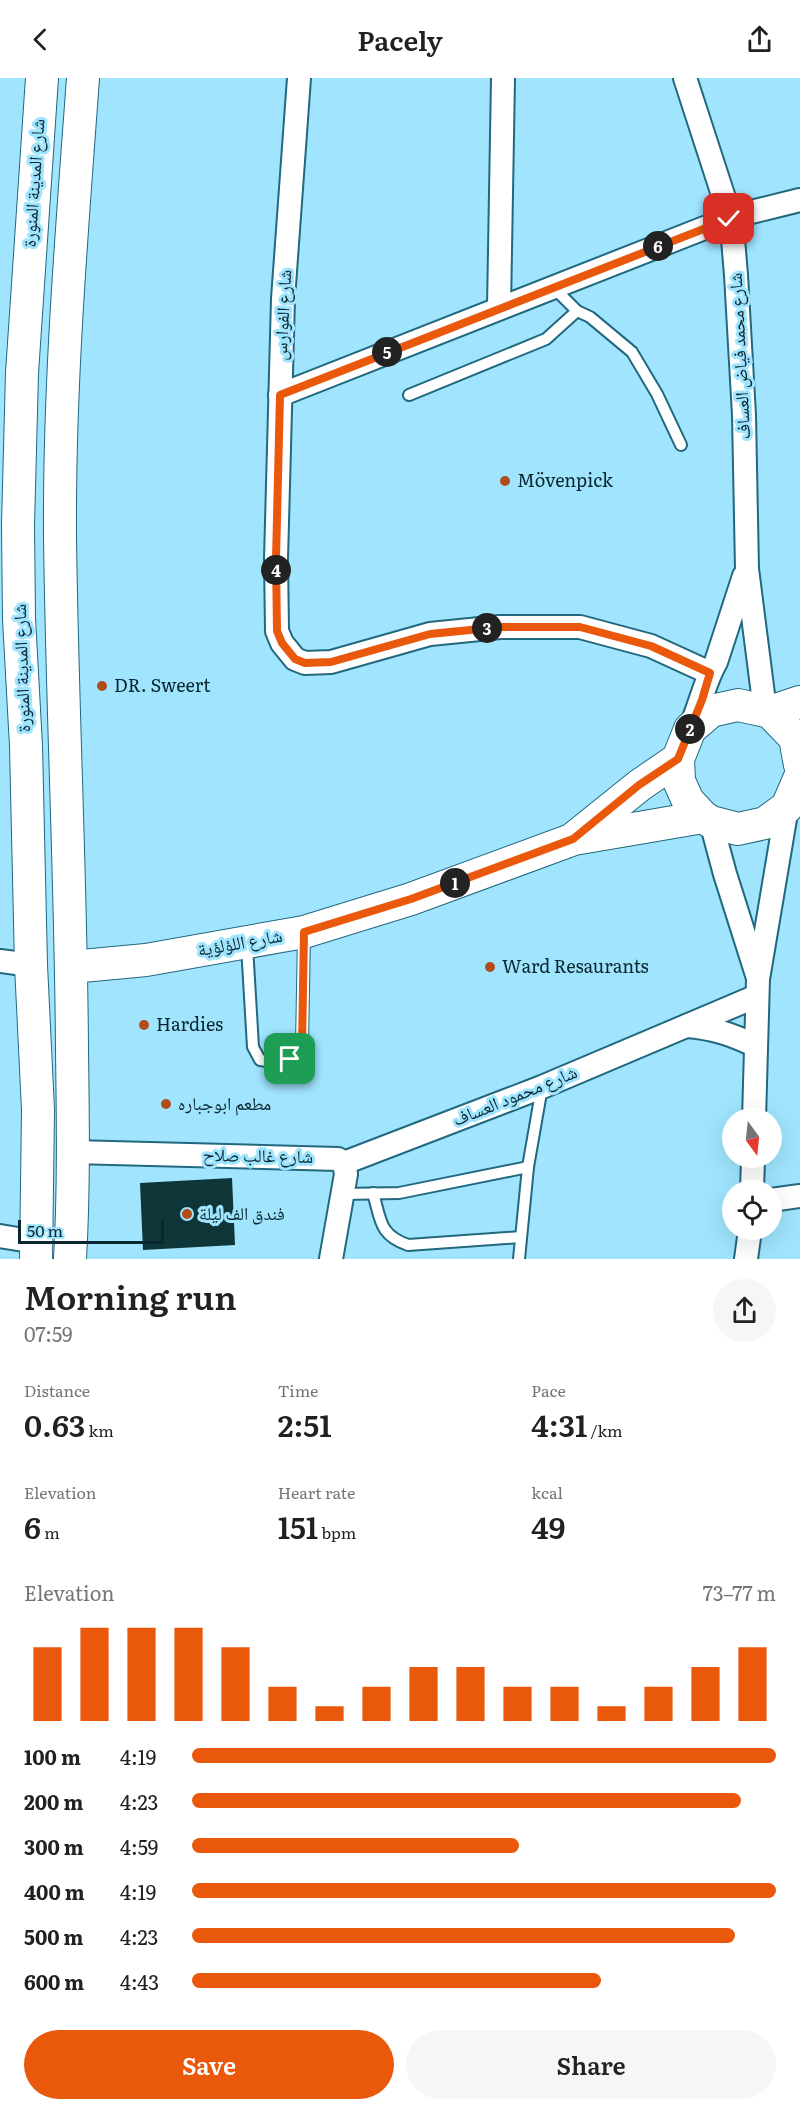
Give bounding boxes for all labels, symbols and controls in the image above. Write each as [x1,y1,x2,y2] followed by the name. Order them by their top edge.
[357,19,443,59] text: Pacely
[24,23,57,56] icon: back
[743,23,776,56] icon: share
[15,118,50,248] street label: شارع المدينة المنورة
[703,193,754,244] pin
[712,202,745,235] icon: check
[643,231,673,261] pin: 6
[653,234,663,258] text: 6
[266,269,297,361] street label: شارع الفوارس
[721,272,756,440] street label: شارع محمد فياض العساف
[372,337,402,367] pin: 5
[383,340,391,364] text: 5
[517,466,614,493] place label: Mövenpick
[498,474,512,488] marker: Mövenpick
[261,555,291,585] pin: 4
[271,558,281,582] text: 4
[5,603,36,733] street label: شارع المدينة المنورة
[472,613,502,643] pin: 3
[483,616,491,640] text: 3
[114,671,211,698] place label: DR. Sweert
[95,679,109,693] marker: DR. Sweert
[675,714,705,744] pin: 2
[686,717,694,741] text: 2
[440,868,470,898] pin: 1
[452,871,458,895] text: 1
[195,921,284,962] street label: شارع اللؤلؤية
[502,952,649,979] place label: Ward Resaurants
[483,960,497,974] marker: Ward Resaurants
[156,1010,223,1037] place label: Hardies
[137,1018,151,1032] marker: Hardies
[264,1033,315,1084] pin
[273,1042,306,1075] icon: arrive
[448,1057,581,1132] street label: شارع محمود العساف
[178,1089,271,1116] place label: مطعم ابوجباره
[159,1097,173,1111] marker: مطعم ابوجباره
[722,1108,782,1168] north arrow
[722,1108,782,1240] map controls
[203,1140,313,1169] street label: شارع غالب صلاح
[722,1180,782,1240] button: locate
[199,1199,285,1226] place label: فندق الف ليلة
[180,1207,194,1221] marker: فندق الف ليلة
[18,1217,164,1244] scale bar
[27,1218,63,1242] text: 50 m
[24,1271,237,1320] text: Morning run
[713,1279,776,1342] button: share
[24,1318,73,1348] text: 07:59
[24,1378,90,1402] text: Distance
[278,1378,318,1402] text: Time
[531,1378,566,1402] text: Pace
[24,1402,85,1446] text: 0.63
[278,1402,332,1446] text: 2:51
[531,1402,587,1446] text: 4:31
[85,1418,114,1442] text: km
[587,1418,623,1442] text: /km
[24,1480,96,1504] text: Elevation
[278,1480,355,1504] text: Heart rate
[531,1480,563,1504] text: kcal
[24,1504,41,1548] text: 6
[278,1504,318,1548] text: 151
[531,1504,565,1548] text: 49
[41,1520,60,1544] text: m
[318,1520,356,1544] text: bpm
[24,1577,114,1607] text: Elevation
[703,1577,776,1607] text: 73–77 m
[24,1741,81,1771] text: 100 m
[120,1741,156,1771] text: 4:19
[24,1786,83,1816] text: 200 m
[120,1786,158,1816] text: 4:23
[24,1831,84,1861] text: 300 m
[120,1831,158,1861] text: 4:59
[24,1876,85,1906] text: 400 m
[120,1876,156,1906] text: 4:19
[24,1921,83,1951] text: 500 m
[120,1921,158,1951] text: 4:23
[24,1966,84,1996] text: 600 m
[120,1966,159,1996] text: 4:43
[24,2030,394,2099] button: Save
[406,2030,776,2099] button: Share

